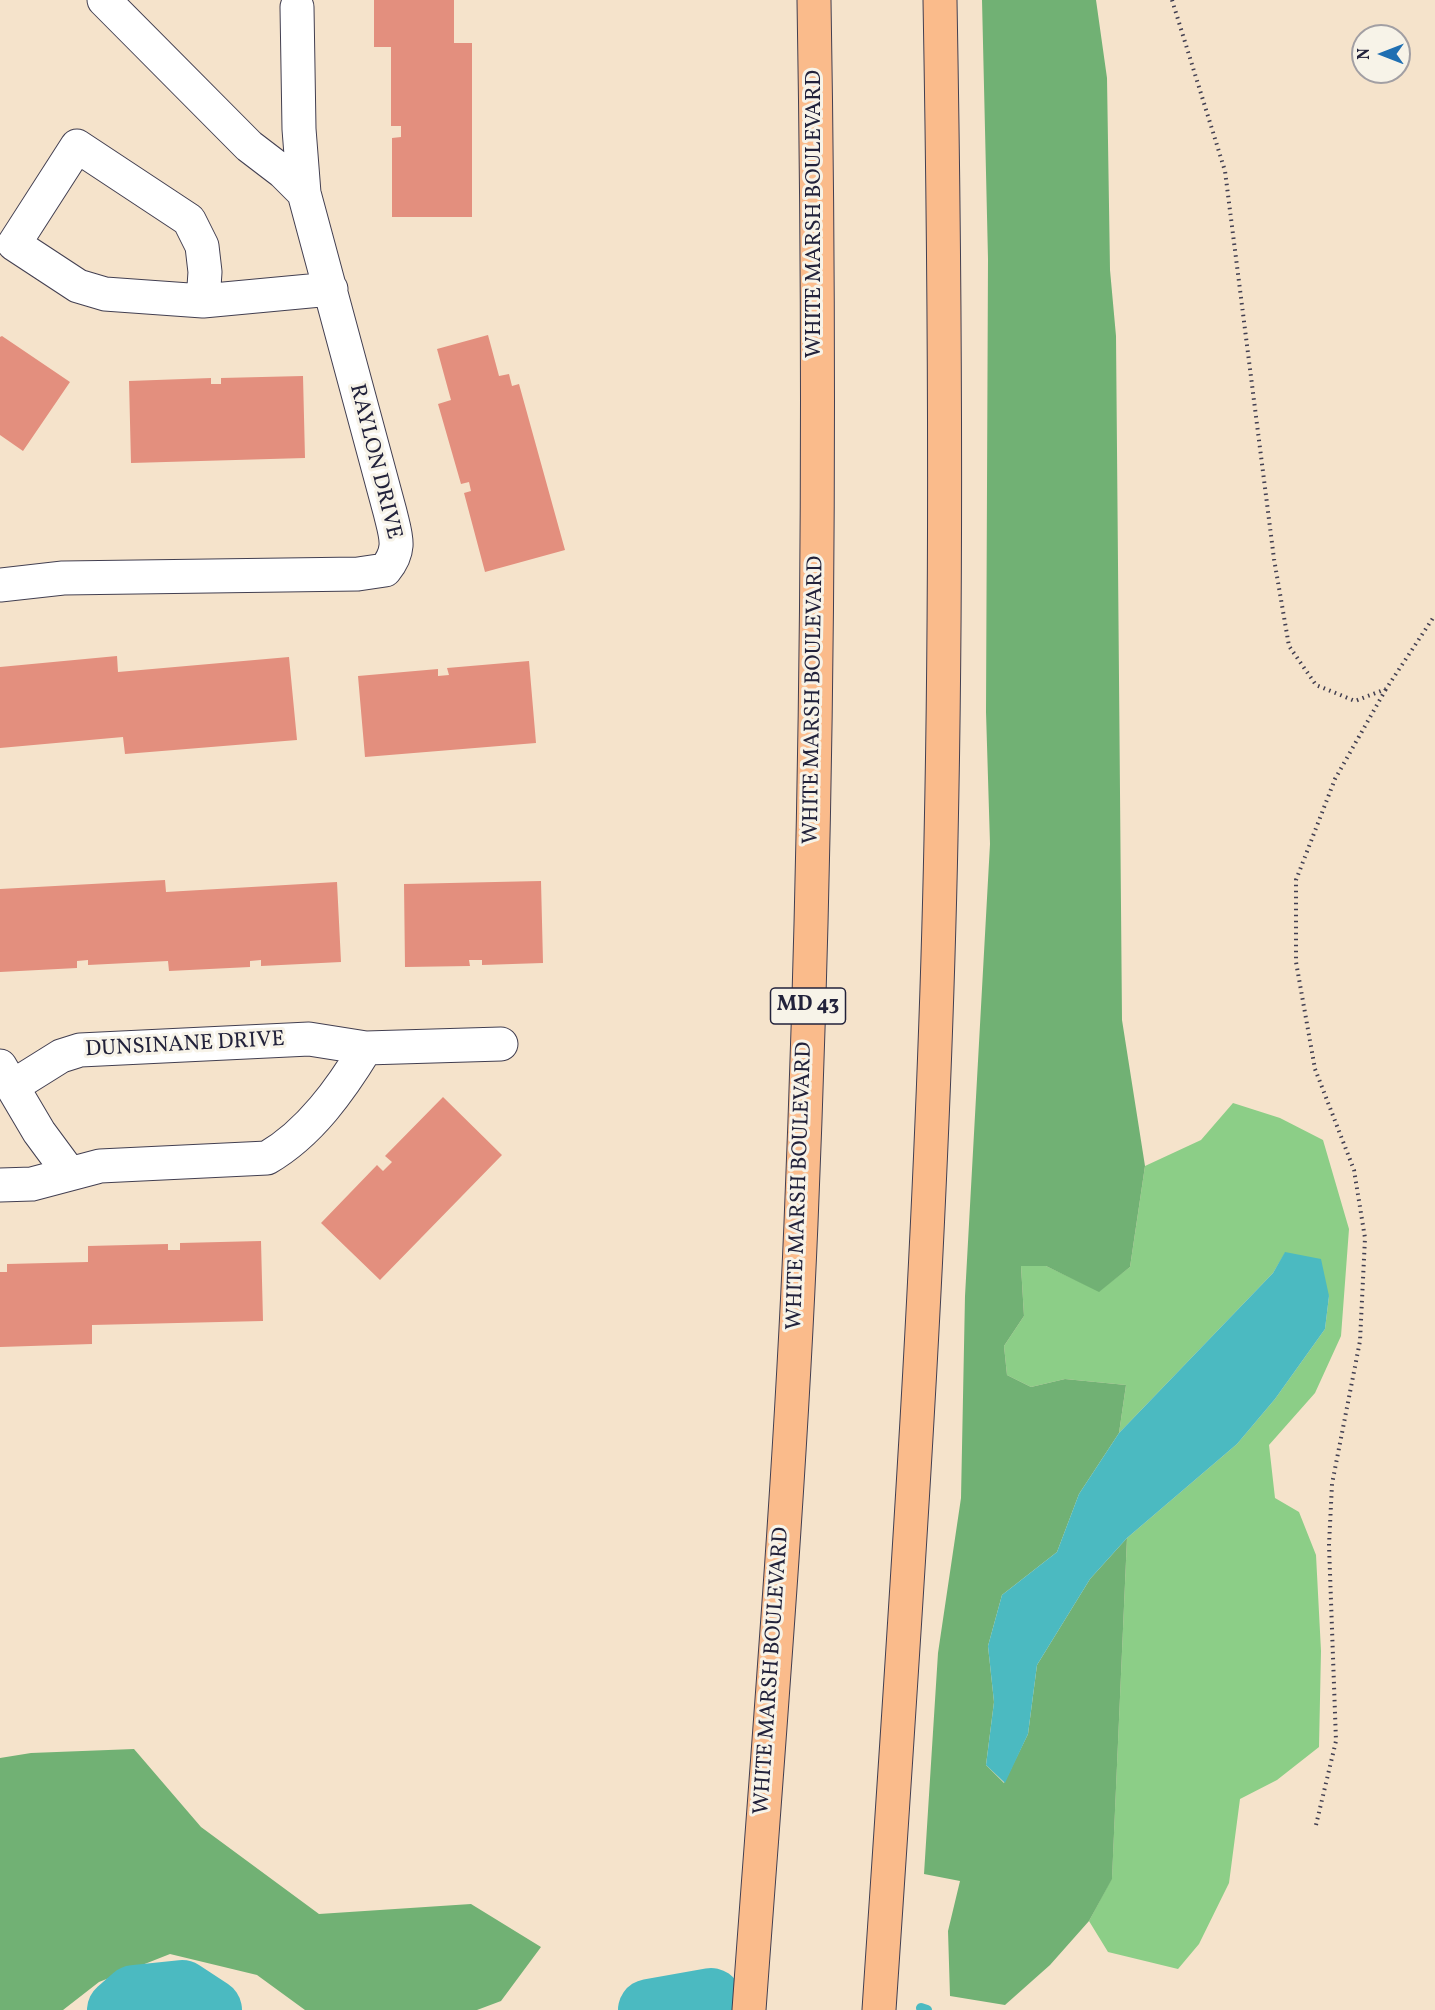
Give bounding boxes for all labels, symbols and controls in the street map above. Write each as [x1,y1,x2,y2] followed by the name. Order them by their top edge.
[1351,24,1411,84] north arrow
[1354,48,1376,60] text: N
[803,70,829,358] street label: WHITE MARSH BOULEVARD
[342,382,406,542] street label: RAYLON DRIVE
[799,556,831,844] street label: WHITE MARSH BOULEVARD
[770,988,846,1024] road number: MD 43
[85,1028,285,1064] street label: DUNSINANE DRIVE
[783,1041,819,1331] street label: WHITE MARSH BOULEVARD
[750,1526,796,1816] street label: WHITE MARSH BOULEVARD

